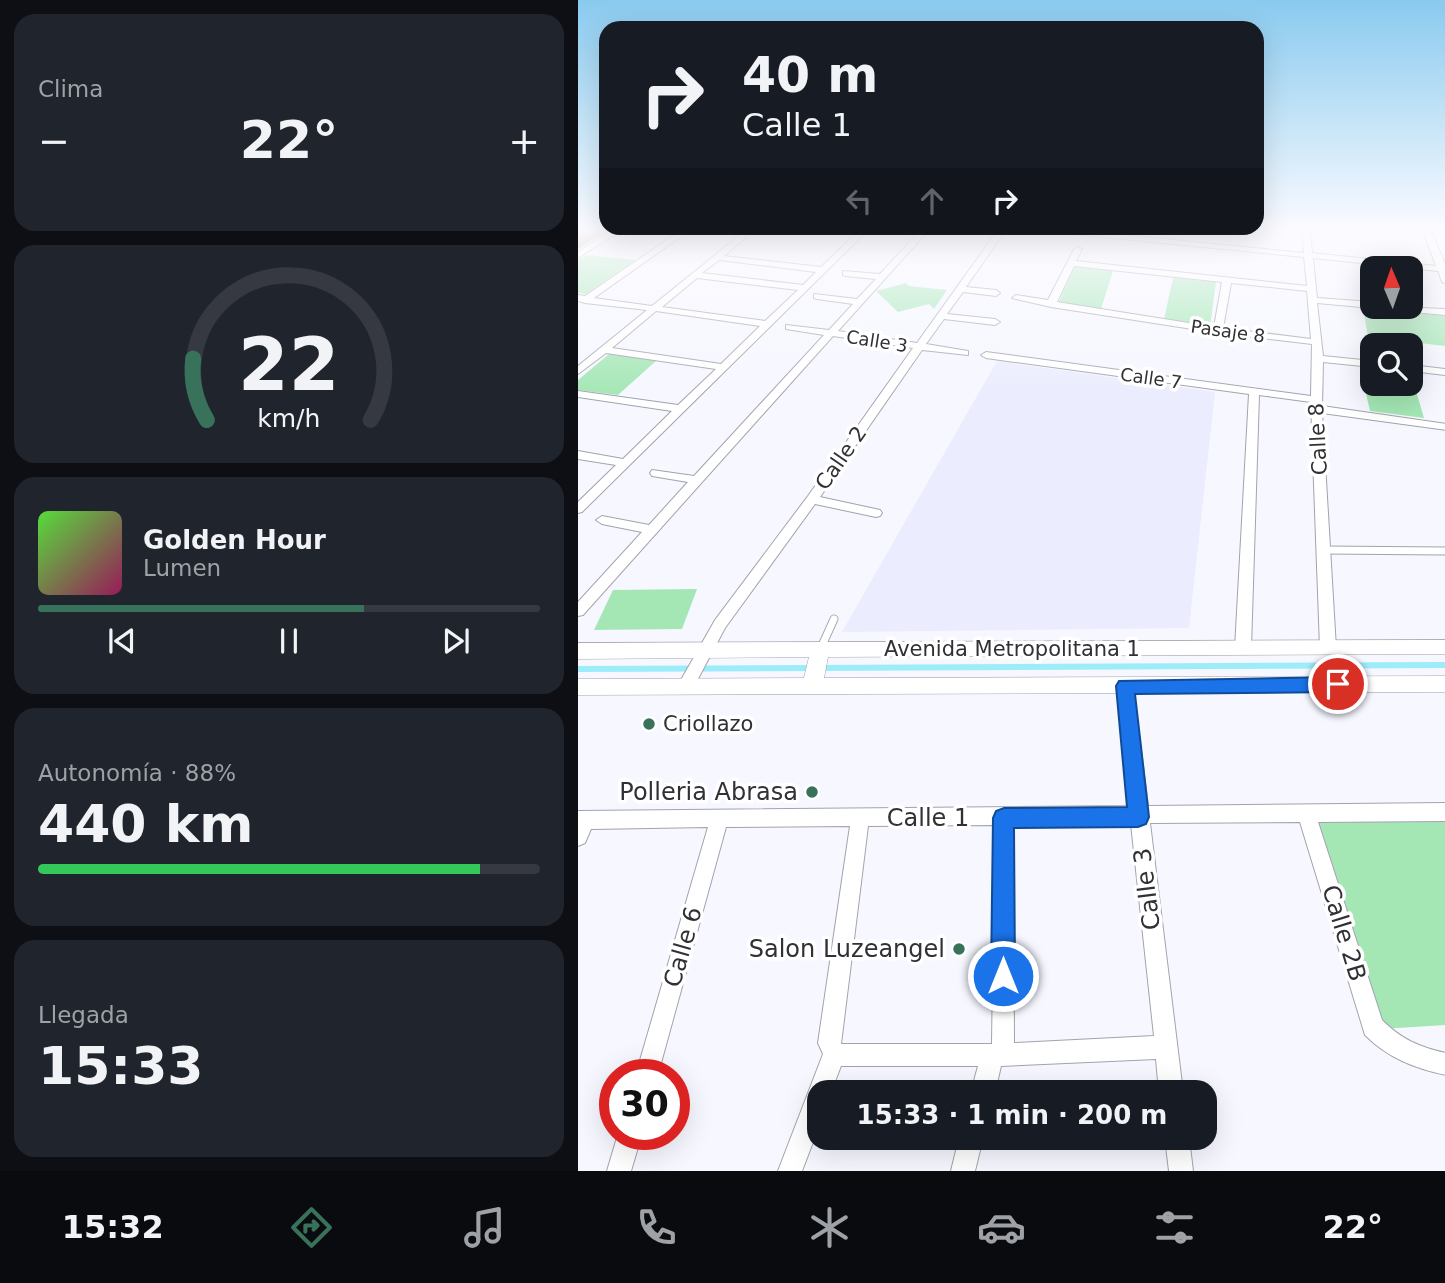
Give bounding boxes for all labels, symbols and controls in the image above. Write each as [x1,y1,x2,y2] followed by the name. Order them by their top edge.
[742,47,878,104] text: 40 m
[627,49,718,140] icon: right
[38,76,103,102] text: Clima
[742,106,852,144] text: Calle 1
[240,110,338,170] text: 22°
[38,119,70,163] text: −
[508,119,540,163] text: +
[840,182,878,220] icon: left
[913,182,951,220] icon: ahead
[986,182,1024,220] icon: right
[1360,256,1423,318] north arrow
[1360,256,1423,396] map controls
[1190,315,1266,347] street label: Pasaje 8
[238,323,340,408] text: 22
[845,326,909,356] street label: Calle 3
[1360,333,1423,396] button: search
[1119,363,1183,393] street label: Calle 7
[1304,402,1332,476] street label: Calle 8
[257,404,321,433] text: km/h
[810,422,872,494] street label: Calle 2
[143,525,326,555] text: Golden Hour
[143,555,221,581] text: Lumen
[103,622,141,660] icon: previous
[270,622,308,660] icon: pause
[437,622,475,660] icon: next
[884,637,1140,661] street label: Avenida Metropolitana 1
[1308,654,1368,714] pin
[1319,665,1357,703] icon: arrive
[663,712,753,736] place label: Criollazo
[641,716,657,732] marker: Criollazo
[38,760,236,786] text: Autonomía · 88%
[619,778,798,806] place label: Polleria Abrasa
[804,784,820,800] marker: Polleria Abrasa
[38,794,253,854] text: 440 km
[887,804,969,832] street label: Calle 1
[1128,846,1166,932] street label: Calle 3
[1316,882,1372,984] street label: Calle 2B
[658,904,708,990] street label: Calle 6
[749,935,945,963] place label: Salon Luzeangel
[966,939,1040,1013] position arrow
[951,941,967,957] marker: Salon Luzeangel
[38,1002,129,1028] text: Llegada
[38,1036,204,1096] text: 15:33
[599,1059,690,1150] speed limit sign: 30
[857,1100,1167,1130] text: 15:33 · 1 min · 200 m
[287,1203,336,1252] icon: directions
[460,1203,509,1252] icon: music
[632,1203,681,1252] icon: phone
[805,1203,854,1252] icon: climate
[977,1203,1026,1252] icon: car
[1150,1203,1199,1252] icon: filters
[62,1208,164,1246] text: 15:32
[1323,1208,1383,1246] text: 22°

